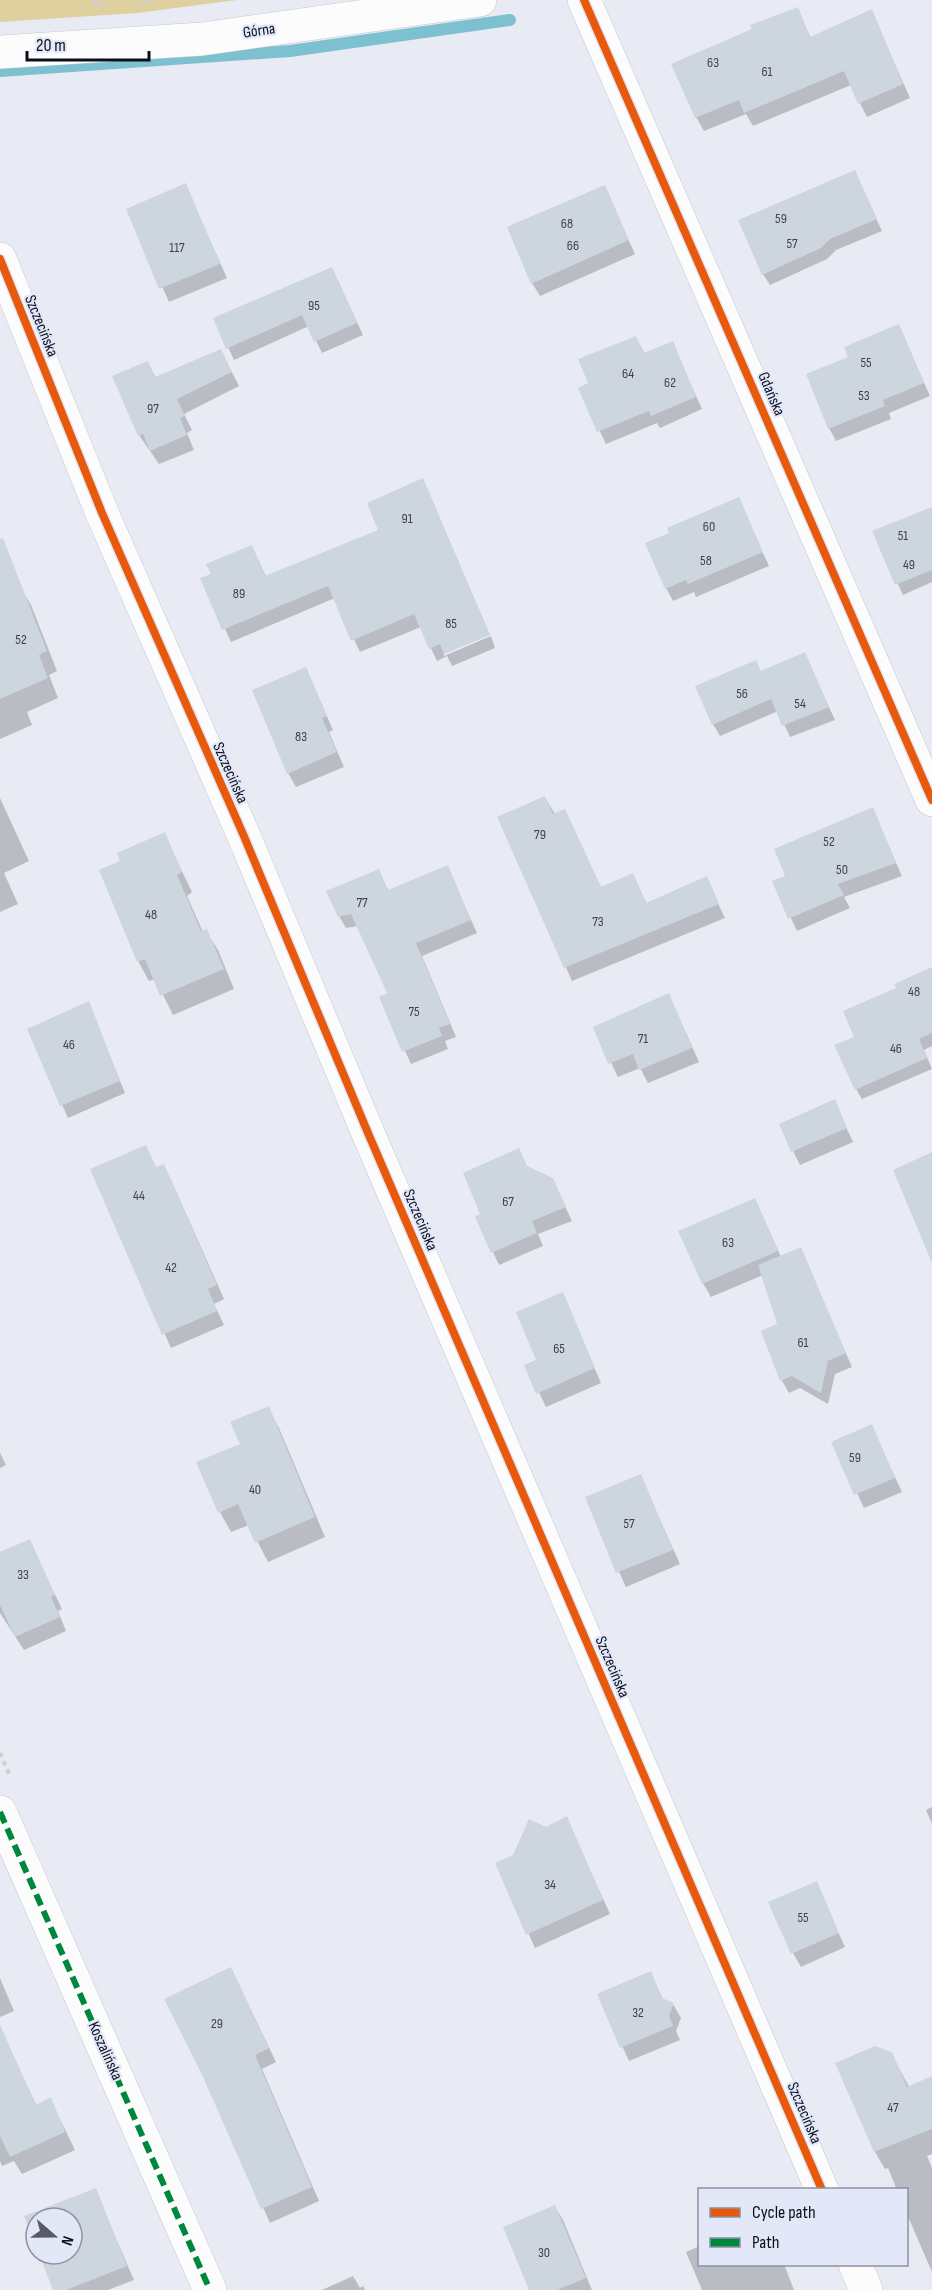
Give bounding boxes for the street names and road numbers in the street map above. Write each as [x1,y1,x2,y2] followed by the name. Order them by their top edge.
[242,19,276,43] street label: Górna
[20,292,62,360] street label: Szczecińska
[753,369,789,419] street label: Gdańska
[208,740,252,806] street label: Szczecińska
[399,1186,441,1254] street label: Szczecińska
[591,1633,633,1701] street label: Szczecińska
[84,2019,126,2083] street label: Koszalińska
[783,2079,825,2147] street label: Szczecińska

